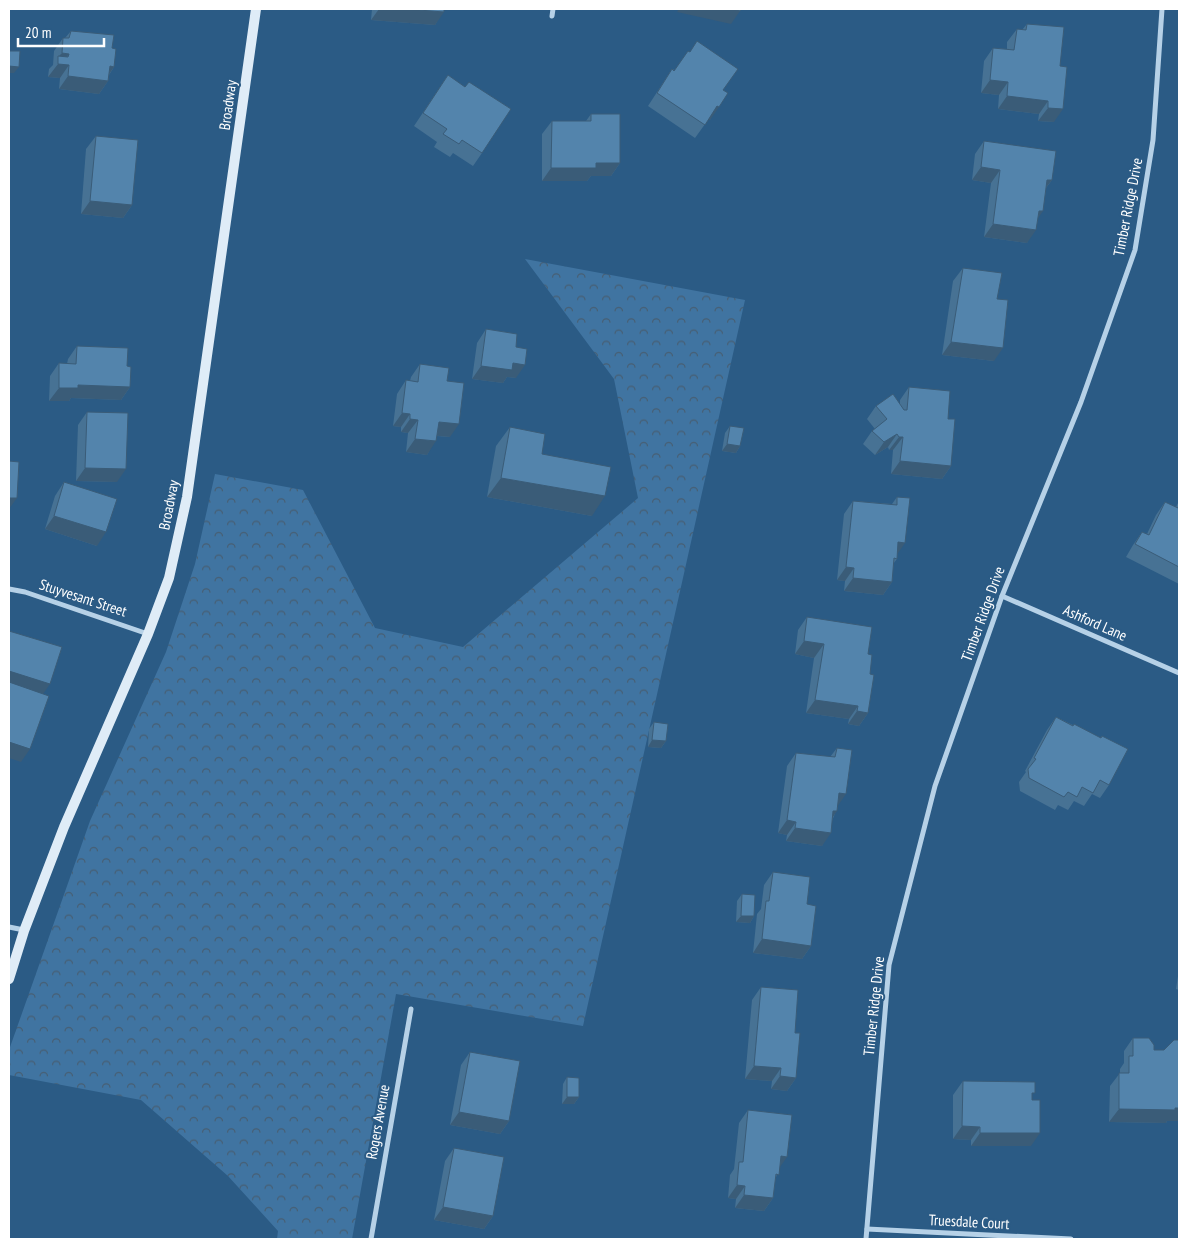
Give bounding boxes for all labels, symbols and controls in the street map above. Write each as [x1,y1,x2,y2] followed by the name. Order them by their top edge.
[18,15,104,47] scale bar
[25,23,51,42] text: 20 m
[215,78,240,131] street label: Broadway
[1109,156,1146,258] street label: Timber Ridge Drive
[154,478,183,532] street label: Broadway
[957,564,1009,664] street label: Timber Ridge Drive
[37,574,129,621] street label: Stuyvesant Street
[1060,600,1130,645] street label: Ashford Lane
[859,955,888,1057] street label: Timber Ridge Drive
[362,1083,393,1161] street label: Rogers Avenue
[928,1210,1010,1233] street label: Truesdale Court

